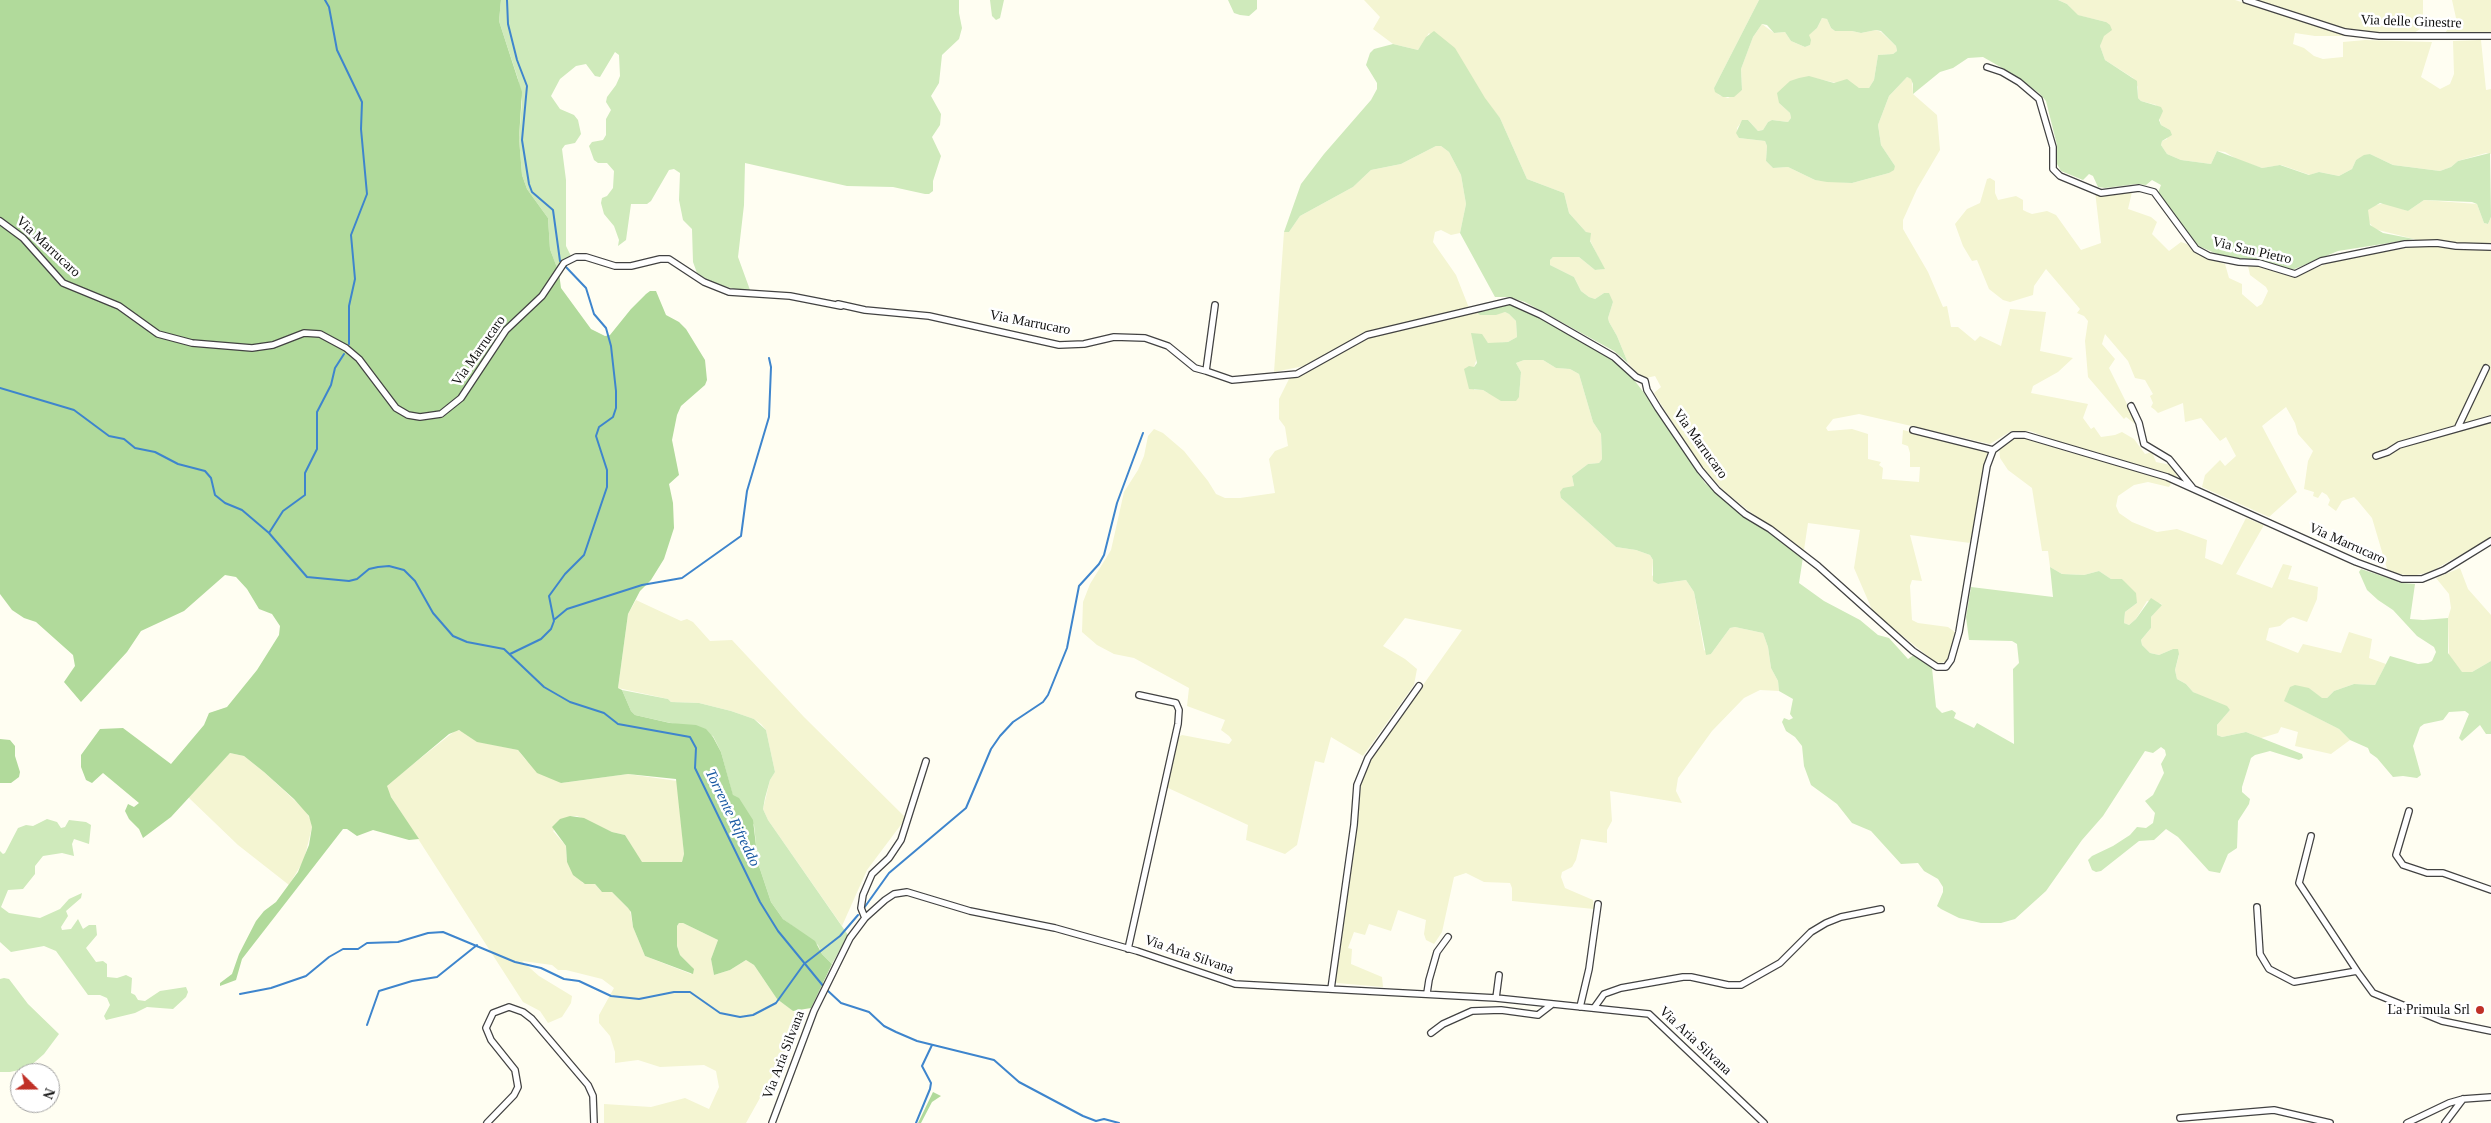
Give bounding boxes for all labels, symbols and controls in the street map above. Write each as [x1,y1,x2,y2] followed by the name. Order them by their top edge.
[2360,12,2462,32] street label: Via delle Ginestre
[12,213,84,281] street label: Via Marrucaro
[2211,234,2293,268] street label: Via San Pietro
[988,307,1072,339] street label: Via Marrucaro
[449,313,509,389] street label: Via Marrucaro
[1669,406,1731,482] street label: Via Marrucaro
[2306,520,2388,568] street label: Via Marrucaro
[701,766,763,870] water label: Torrente Rifreddo
[1142,932,1236,978] street label: Via Aria Silvana
[2388,1002,2470,1018] place label: La Primula Srl
[1655,1003,1735,1079] street label: Via Aria Silvana
[2474,1004,2486,1016] marker: La Primula Srl
[759,1008,809,1102] street label: Via Aria Silvana
[10,1063,60,1113] north arrow
[40,1086,57,1101] text: N

